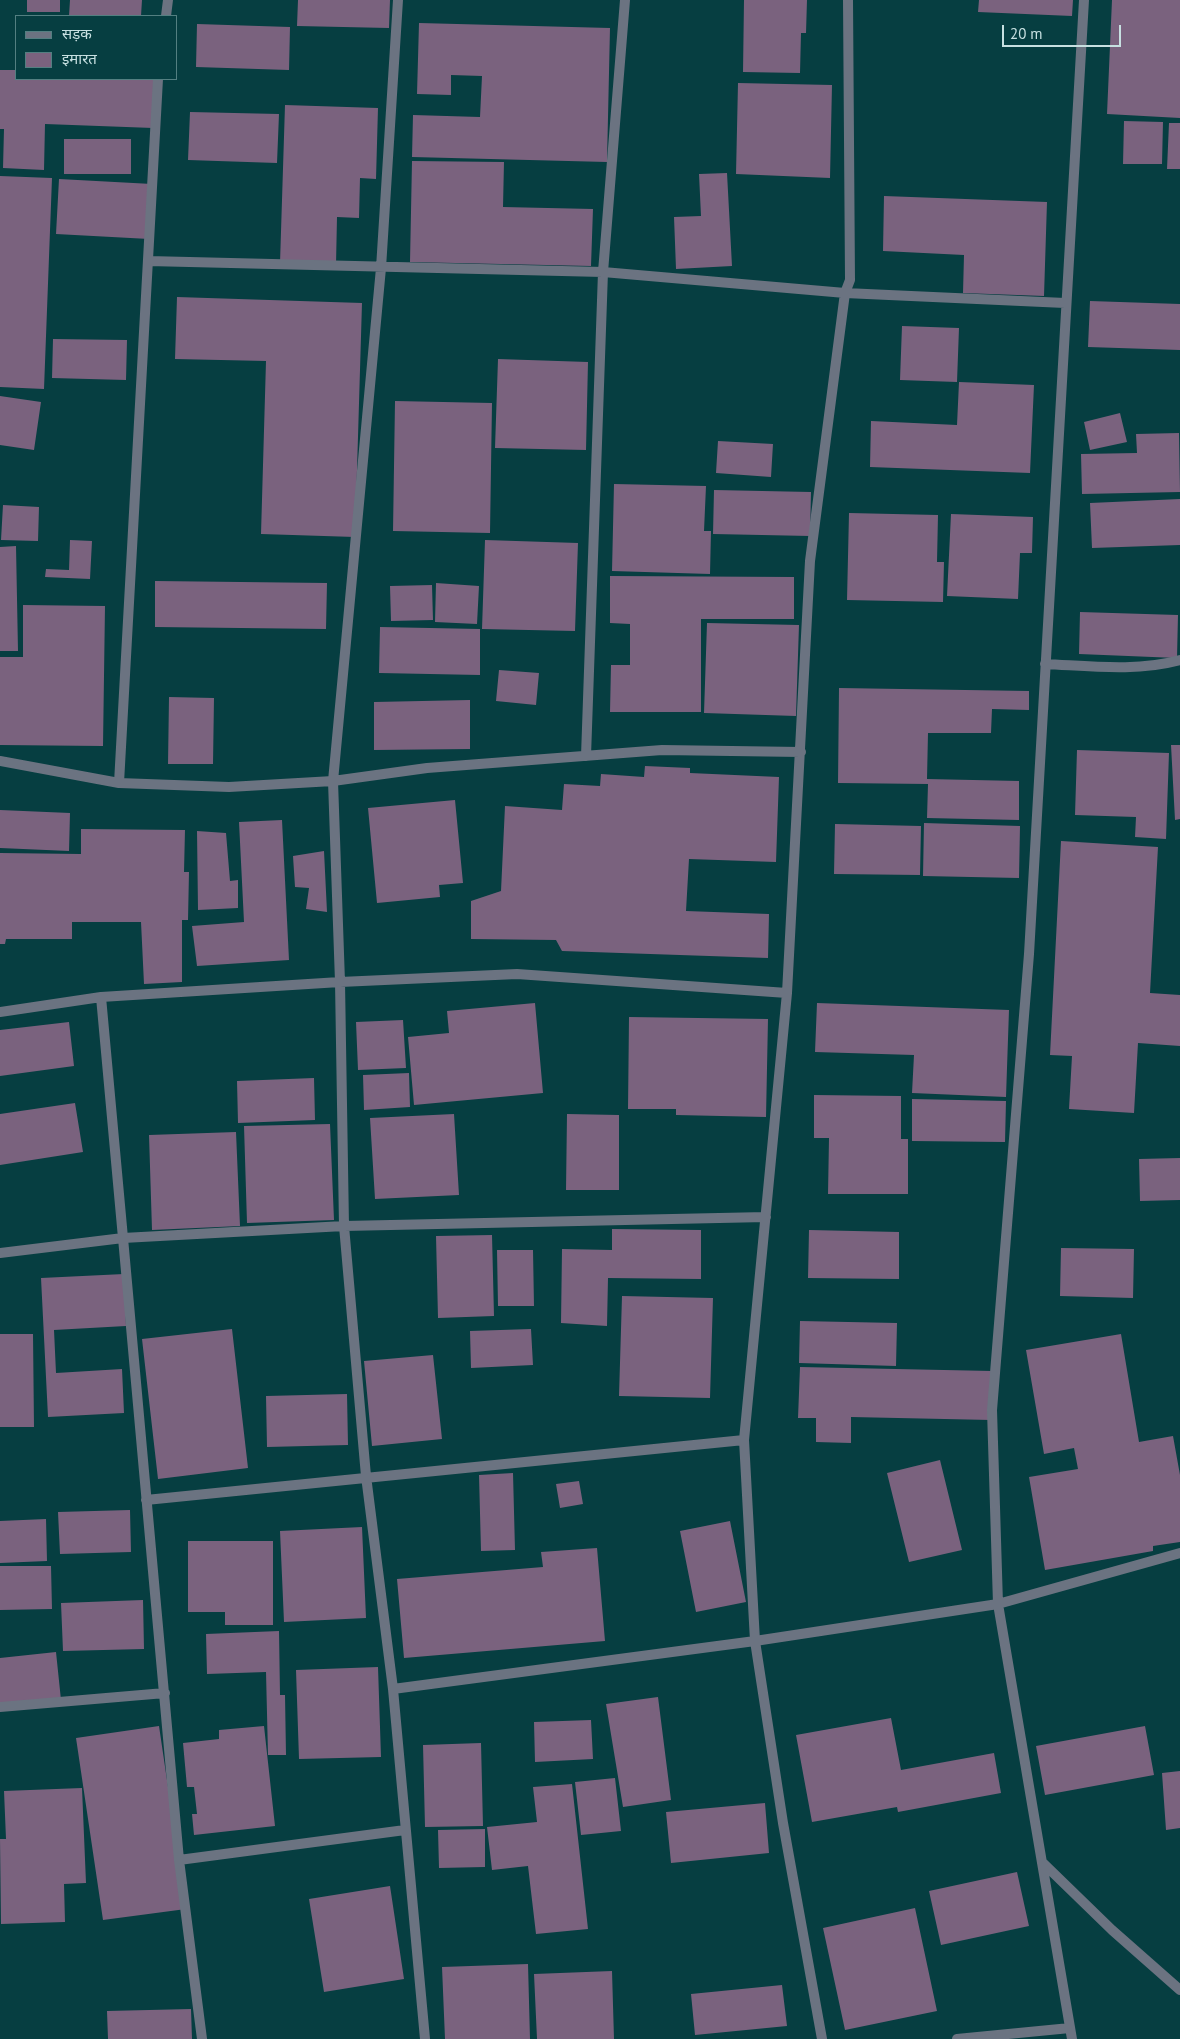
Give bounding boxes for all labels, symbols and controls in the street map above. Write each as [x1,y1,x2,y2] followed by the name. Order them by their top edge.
[15,15,178,80] legend
[1005,15,1124,47] scale bar
[62,24,92,43] text: सड़क
[1010,24,1043,43] text: 20 m
[62,49,97,68] text: इमारत

